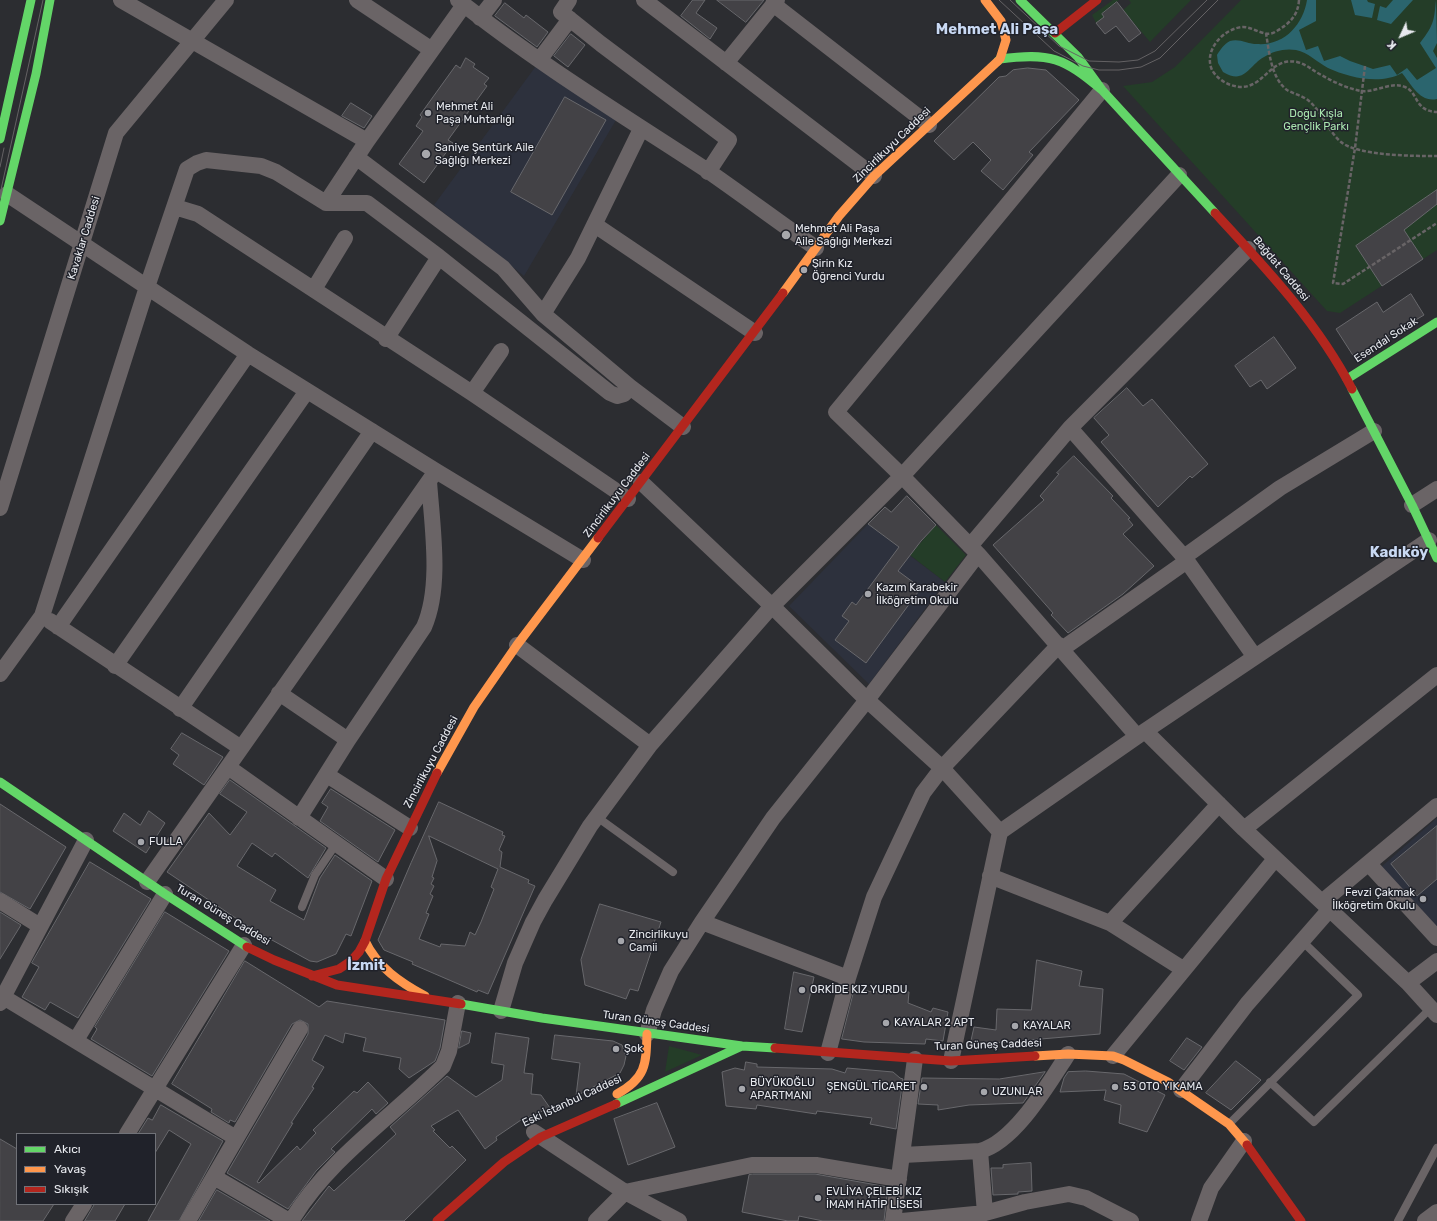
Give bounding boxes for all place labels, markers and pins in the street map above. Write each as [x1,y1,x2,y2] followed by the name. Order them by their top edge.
[436,100,514,126] place label: Mehmet Ali Paşa Muhtarlığı
[423,108,433,118] marker: Mehmet Ali Paşa Muhtarlığı
[435,141,534,167] place label: Saniye Şentürk Aile Sağlığı Merkezi
[420,148,432,160] marker: Saniye Şentürk Aile Sağlığı Merkezi
[795,222,892,248] place label: Mehmet Ali Paşa Aile Sağlığı Merkezi
[780,229,792,241] marker: Mehmet Ali Paşa Aile Sağlığı Merkezi
[812,257,885,283] place label: Şirin Kız Öğrenci Yurdu
[799,265,809,275] marker: Şirin Kız Öğrenci Yurdu
[876,581,959,607] place label: Kazım Karabekir İlköğretim Okulu
[863,589,873,599] marker: Kazım Karabekir İlköğretim Okulu
[149,835,183,849] place label: FULLA
[136,837,146,847] marker: FULLA
[1332,886,1415,912] place label: Fevzi Çakmak İlköğretim Okulu
[1418,894,1428,904] marker: Fevzi Çakmak İlköğretim Okulu
[629,928,688,954] place label: Zincirlikuyu Camii
[616,936,626,946] marker: Zincirlikuyu Camii
[810,983,907,997] place label: ORKİDE KIZ YURDU
[797,985,807,995] marker: ORKİDE KIZ YURDU
[894,1016,974,1030] place label: KAYALAR 2 APT
[881,1018,891,1028] marker: KAYALAR 2 APT
[1023,1019,1071,1033] place label: KAYALAR
[1010,1021,1020,1031] marker: KAYALAR
[624,1042,643,1056] place label: Şok
[611,1044,621,1054] marker: Şok
[750,1076,815,1102] place label: BÜYÜKOĞLU APARTMANI
[827,1080,916,1094] place label: ŞENGÜL TİCARET
[1123,1080,1203,1094] place label: 53 OTO YIKAMA
[919,1082,929,1092] marker: ŞENGÜL TİCARET
[1110,1082,1120,1092] marker: 53 OTO YIKAMA
[737,1084,747,1094] marker: BÜYÜKOĞLU APARTMANI
[992,1085,1042,1099] place label: UZUNLAR
[979,1087,989,1097] marker: UZUNLAR
[826,1185,923,1211] place label: EVLİYA ÇELEBİ KIZ İMAM HATİP LİSESİ
[813,1193,823,1203] marker: EVLİYA ÇELEBİ KIZ İMAM HATİP LİSESİ

